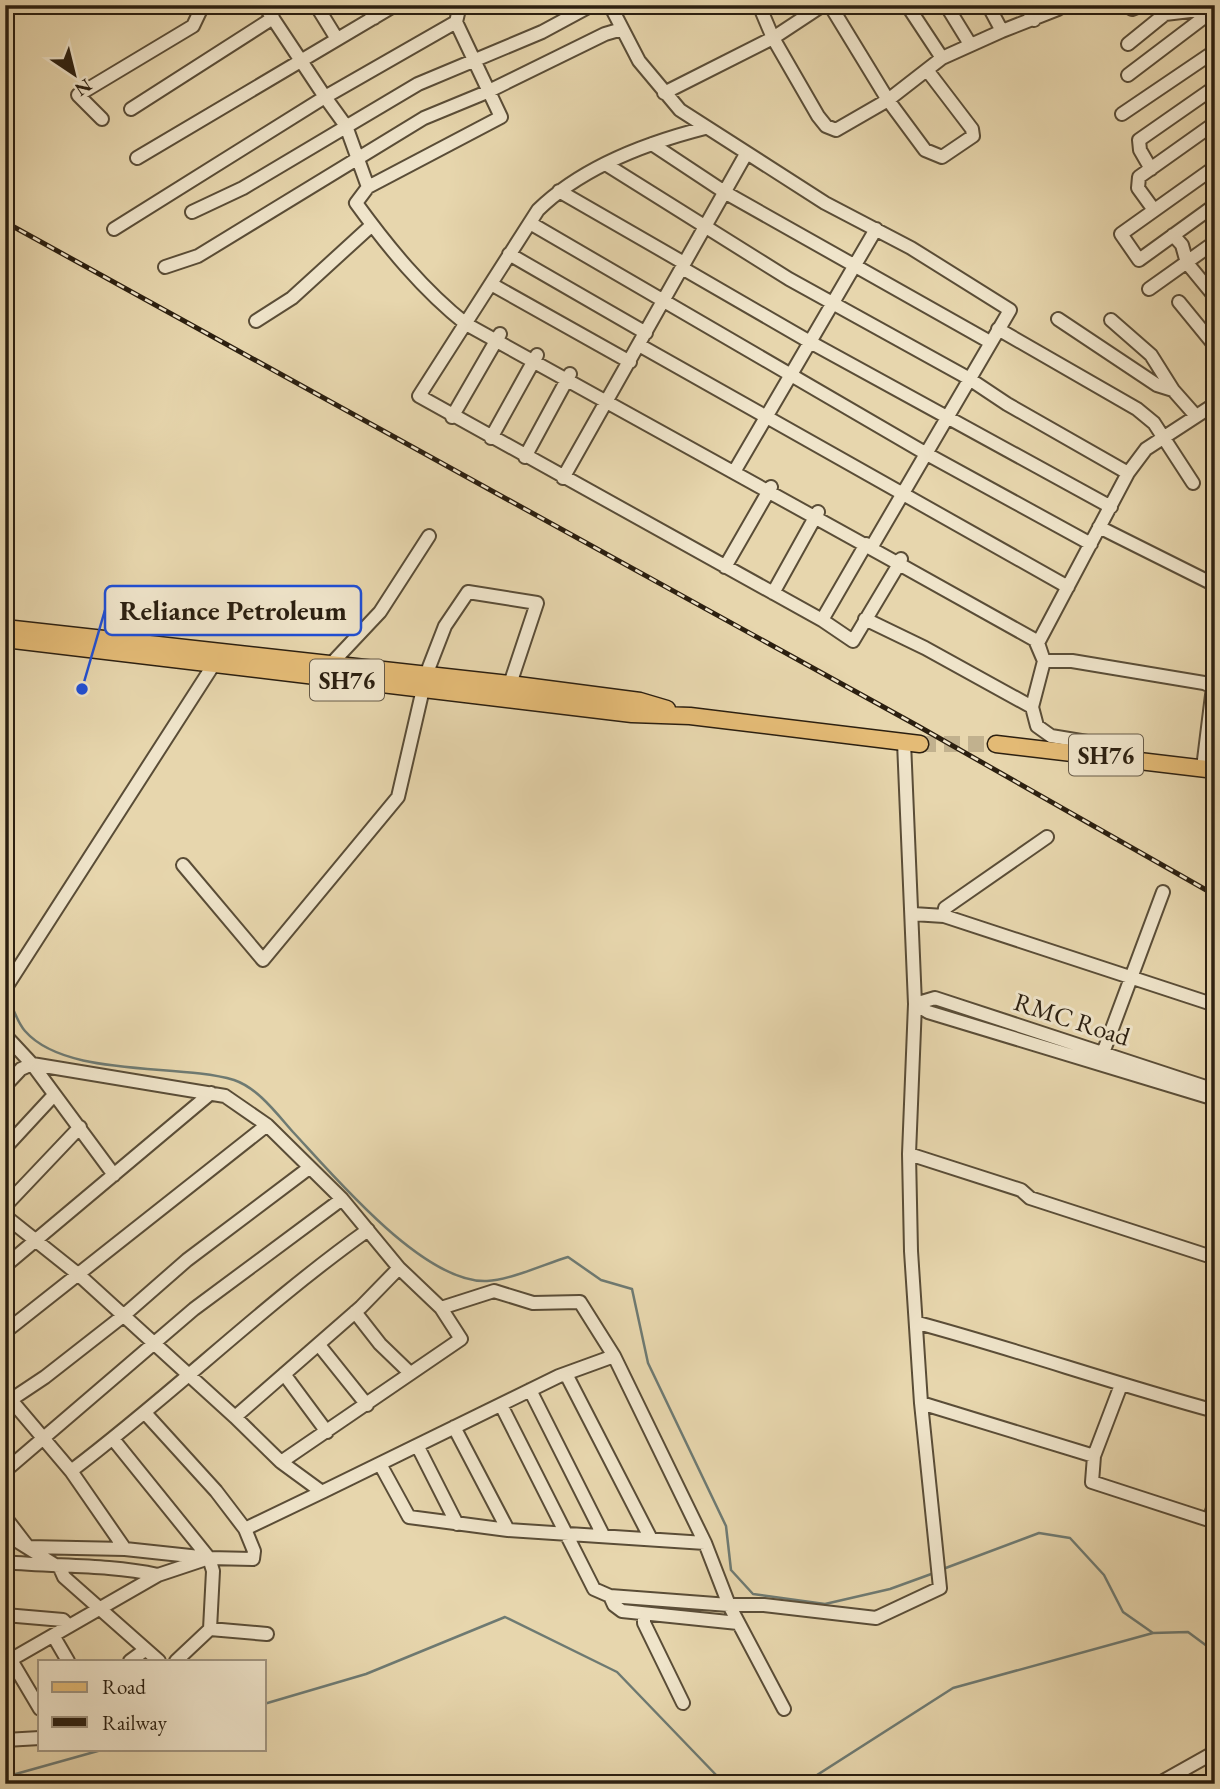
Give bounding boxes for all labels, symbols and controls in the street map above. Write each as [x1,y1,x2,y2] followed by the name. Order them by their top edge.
[38,38,108,108] north arrow
[69,73,97,103] text: N
[105,586,361,635] callout: Reliance Petroleum
[119,592,347,628] text: Reliance Petroleum
[310,660,384,700] road number: SH76
[1069,734,1143,776] road number: SH76
[1010,984,1135,1054] street label: RMC Road
[38,1660,266,1750] legend
[102,1673,146,1700] text: Road
[102,1709,168,1736] text: Railway

